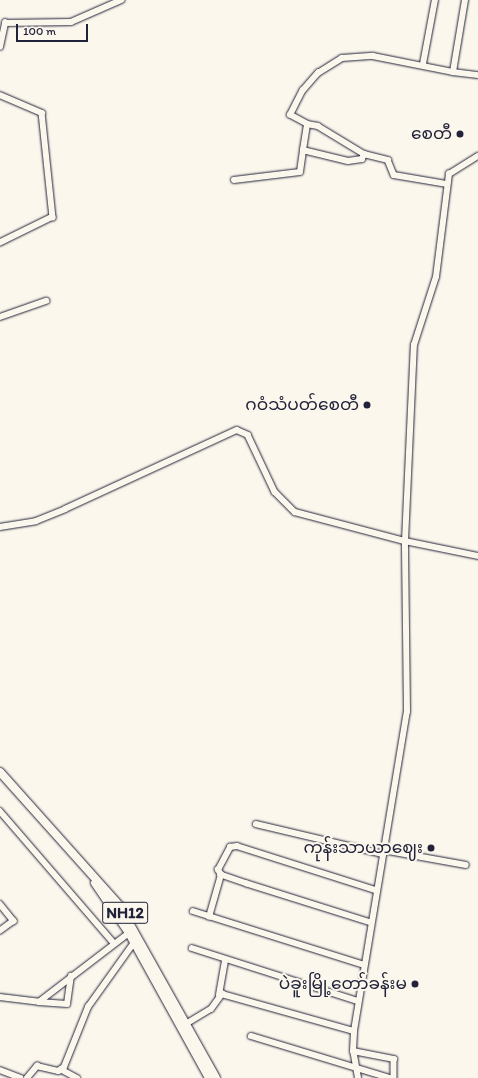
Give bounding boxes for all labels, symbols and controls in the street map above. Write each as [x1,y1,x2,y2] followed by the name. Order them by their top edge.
[18,16,90,42] scale bar
[23,24,56,38] text: 100 m
[411,124,452,144] place label: စေတီ
[455,129,465,139] marker: စေတီ
[245,395,359,415] place label: ဂဝံသံပတ်စေတီ
[362,400,372,410] marker: ဂဝံသံပတ်စေတီ
[303,838,423,858] place label: ကုန်းသာယာဈေး
[426,843,436,853] marker: ကုန်းသာယာဈေး
[102,899,148,927] road number: NH12
[279,974,407,994] place label: ပဲခူးမြို့တော်ခန်းမ
[410,979,420,989] marker: ပဲခူးမြို့တော်ခန်းမ

